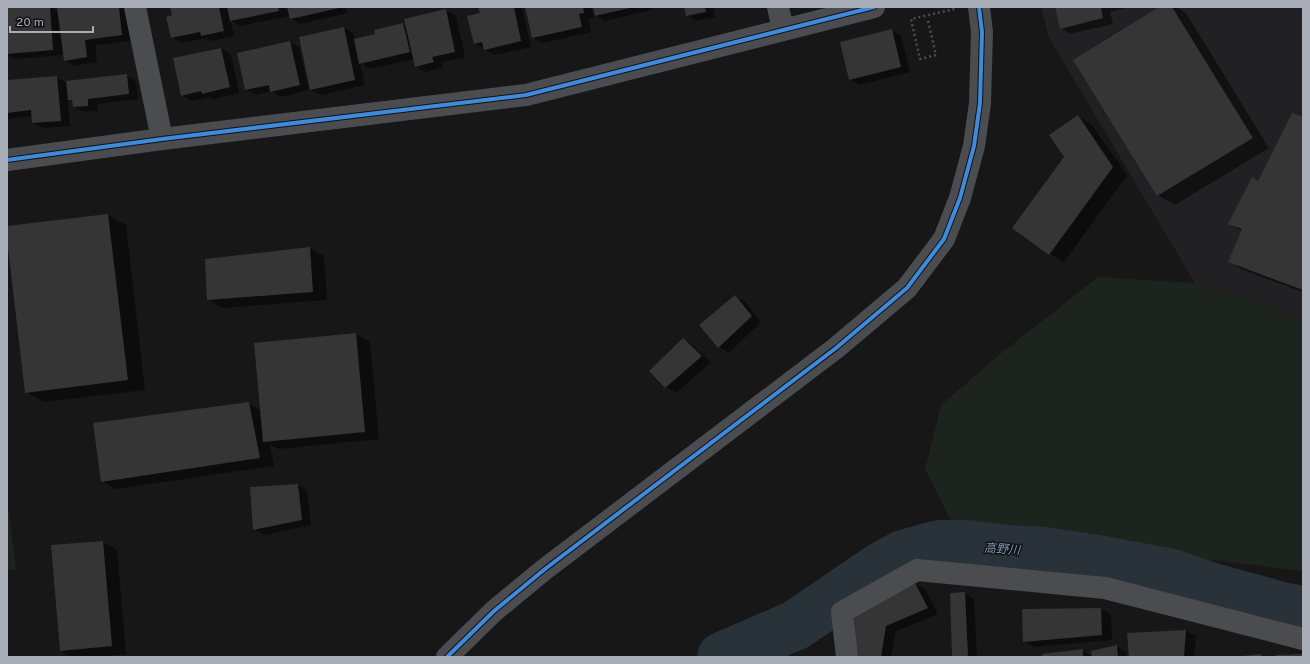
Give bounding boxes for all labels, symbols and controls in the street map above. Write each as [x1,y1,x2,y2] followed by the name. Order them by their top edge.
[10,8,93,34] scale bar
[16,15,44,31] text: 20 m
[983,541,1022,559] water label: 高野川

